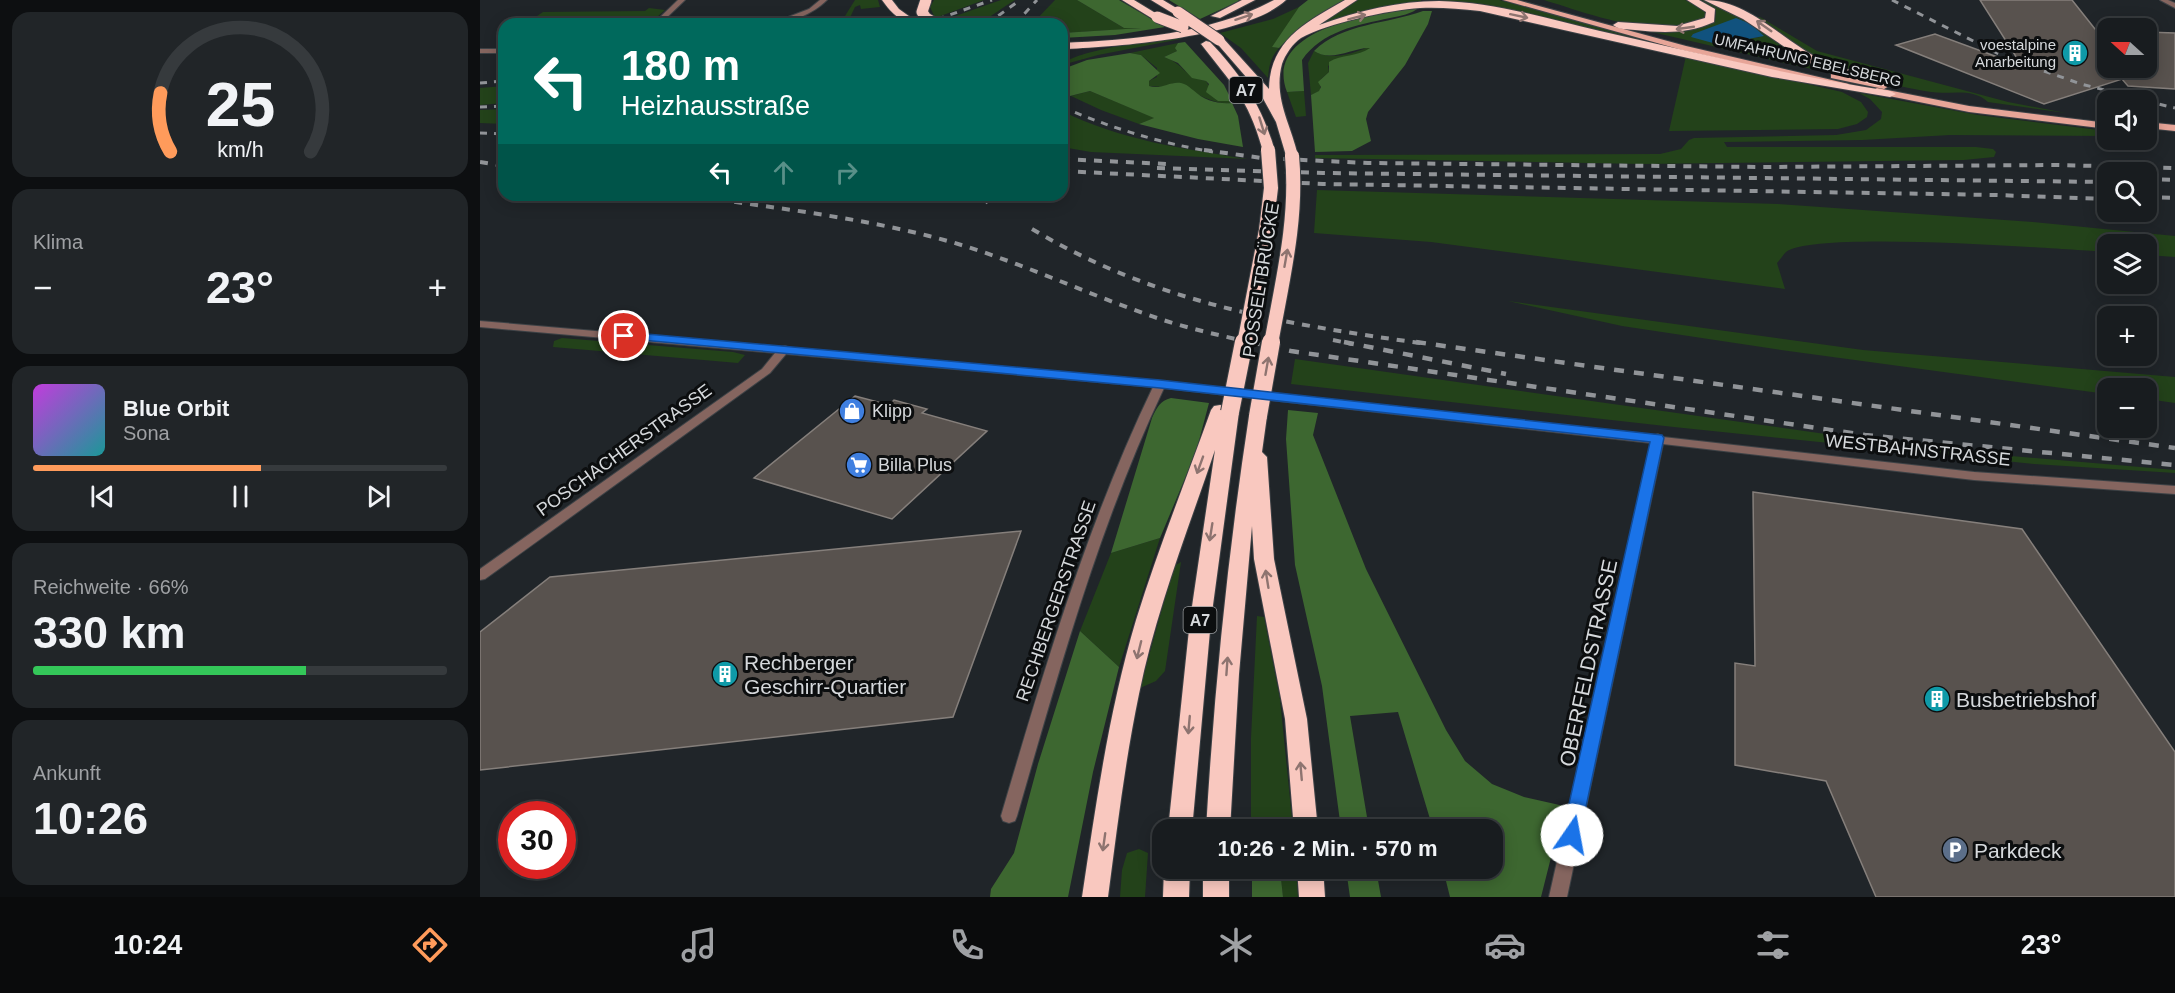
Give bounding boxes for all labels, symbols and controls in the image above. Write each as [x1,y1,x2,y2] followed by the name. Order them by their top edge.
[1347,10,1366,22] one-way arrow
[1234,11,1253,22] one-way arrow
[1508,11,1528,22] one-way arrow
[2097,18,2157,78] north arrow
[2097,18,2157,438] map controls
[1756,20,1773,32] one-way arrow
[1676,23,1696,34] one-way arrow
[1713,30,1903,90] street label: UMFAHRUNG EBELSBERG
[1975,36,2056,70] place label: voestalpine Anarbeitung
[2060,38,2090,68] building icon: voestalpine Anarbeitung
[522,42,600,120] icon: left
[621,42,740,89] text: 180 m
[205,70,275,139] text: 25
[1230,77,1263,103] road number: A7
[2097,90,2157,150] button: sound
[621,91,810,121] text: Heizhausstraße
[1257,116,1268,135] one-way arrow
[217,138,263,162] text: km/h
[704,156,737,189] icon: left
[767,156,800,189] icon: ahead
[830,156,863,189] icon: right
[2097,162,2157,222] button: search
[1239,201,1283,359] street label: POSSELTBRÜCKE
[33,231,83,253] text: Klima
[2097,234,2157,294] button: layers
[1281,248,1292,268] one-way arrow
[206,262,274,313] text: 23°
[33,269,52,306] text: −
[428,269,447,306] text: +
[2097,306,2157,366] button: +
[598,310,649,361] pin
[607,319,640,352] icon: arrive
[1262,356,1273,376] one-way arrow
[2097,378,2157,438] button: −
[533,380,715,520] street label: POSCHACHERSTRASSE
[123,396,229,421] text: Blue Orbit
[837,396,867,426] shop icon: Klipp
[872,401,912,421] place label: Klipp
[123,422,170,444] text: Sona
[1824,430,2012,470] street label: WESTBAHNSTRASSE
[844,450,874,480] supermarket icon: Billa Plus
[878,455,952,475] place label: Billa Plus
[1194,455,1205,474] one-way arrow
[86,480,119,513] icon: previous
[224,480,257,513] icon: pause
[362,480,395,513] icon: next
[1012,498,1100,704] street label: RECHBERGERSTRASSE
[1205,521,1216,541] one-way arrow
[1555,557,1621,769] street label: OBERFELDSTRASSE
[1261,570,1272,590] one-way arrow
[33,576,189,598] text: Reichweite · 66%
[33,607,186,658] text: 330 km
[1184,607,1216,633] road number: A7
[1133,640,1145,659] one-way arrow
[744,651,906,698] place label: Rechberger Geschirr-Quartier
[1222,657,1233,677] one-way arrow
[710,659,740,689] building icon: Rechberger Geschirr-Quartier
[1922,684,1952,714] building icon: Busbetriebshof
[1956,688,2096,711] place label: Busbetriebshof
[1183,715,1194,735] one-way arrow
[33,762,101,784] text: Ankunft
[1295,762,1306,782] one-way arrow
[33,793,148,844] text: 10:26
[498,801,576,879] speed limit sign: 30
[1540,803,1604,867] position arrow
[1098,831,1109,851] one-way arrow
[1940,835,1970,865] parking icon: Parkdeck
[1217,836,1438,861] text: 10:26 · 2 Min. · 570 m
[1974,839,2062,862] place label: Parkdeck
[409,924,451,966] icon: directions
[678,924,720,966] icon: music
[946,924,988,966] icon: phone
[1215,924,1257,966] icon: climate
[1484,924,1526,966] icon: car
[1752,924,1794,966] icon: filters
[113,930,182,960] text: 10:24
[2021,930,2062,960] text: 23°

